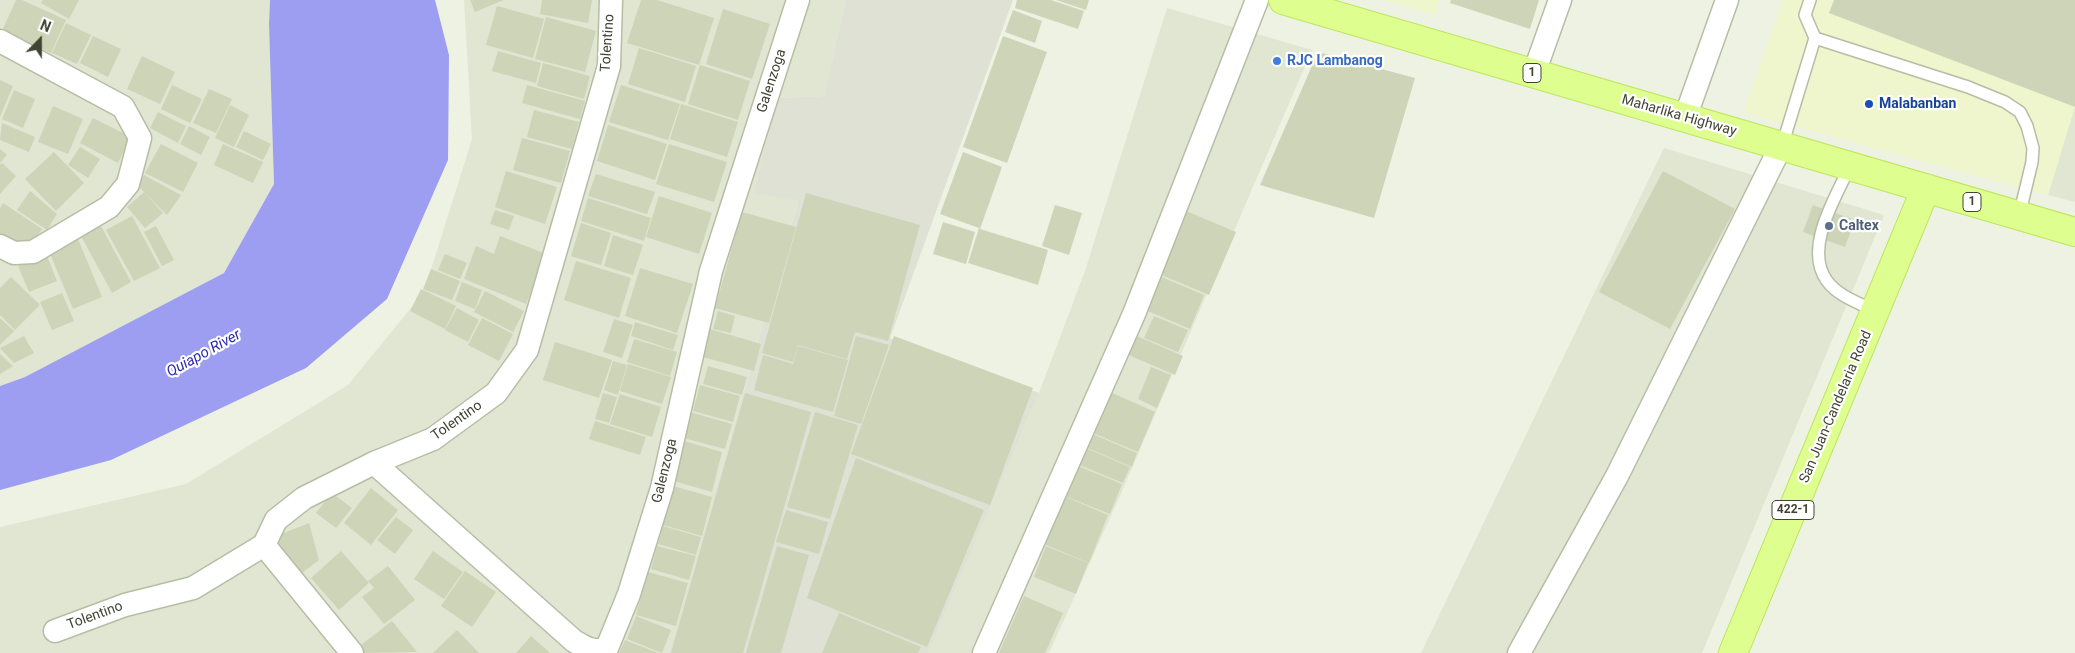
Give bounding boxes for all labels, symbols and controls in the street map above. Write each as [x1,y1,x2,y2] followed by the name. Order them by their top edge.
[598,14,618,72] street label: Tolentino
[15,15,65,65] north arrow
[38,17,53,35] text: N
[754,47,790,115] street label: Galenzoga
[1287,53,1383,69] place label: RJC Lambanog
[1271,55,1283,67] marker: RJC Lambanog
[1523,64,1541,82] road number: 1
[1620,92,1738,140] street label: Maharlika Highway
[1879,96,1956,112] place label: Malabanban
[1863,98,1875,110] marker: Malabanban
[1963,192,1981,212] road number: 1
[1839,218,1879,234] place label: Caltex
[1823,220,1835,232] marker: Caltex
[164,326,244,382] water label: Quiapo River
[1796,328,1876,486] street label: San Juan-Candelaria Road
[428,398,486,444] street label: Tolentino
[649,437,681,505] street label: Galenzoga
[1772,500,1814,520] road number: 422-1
[65,598,125,634] street label: Tolentino

